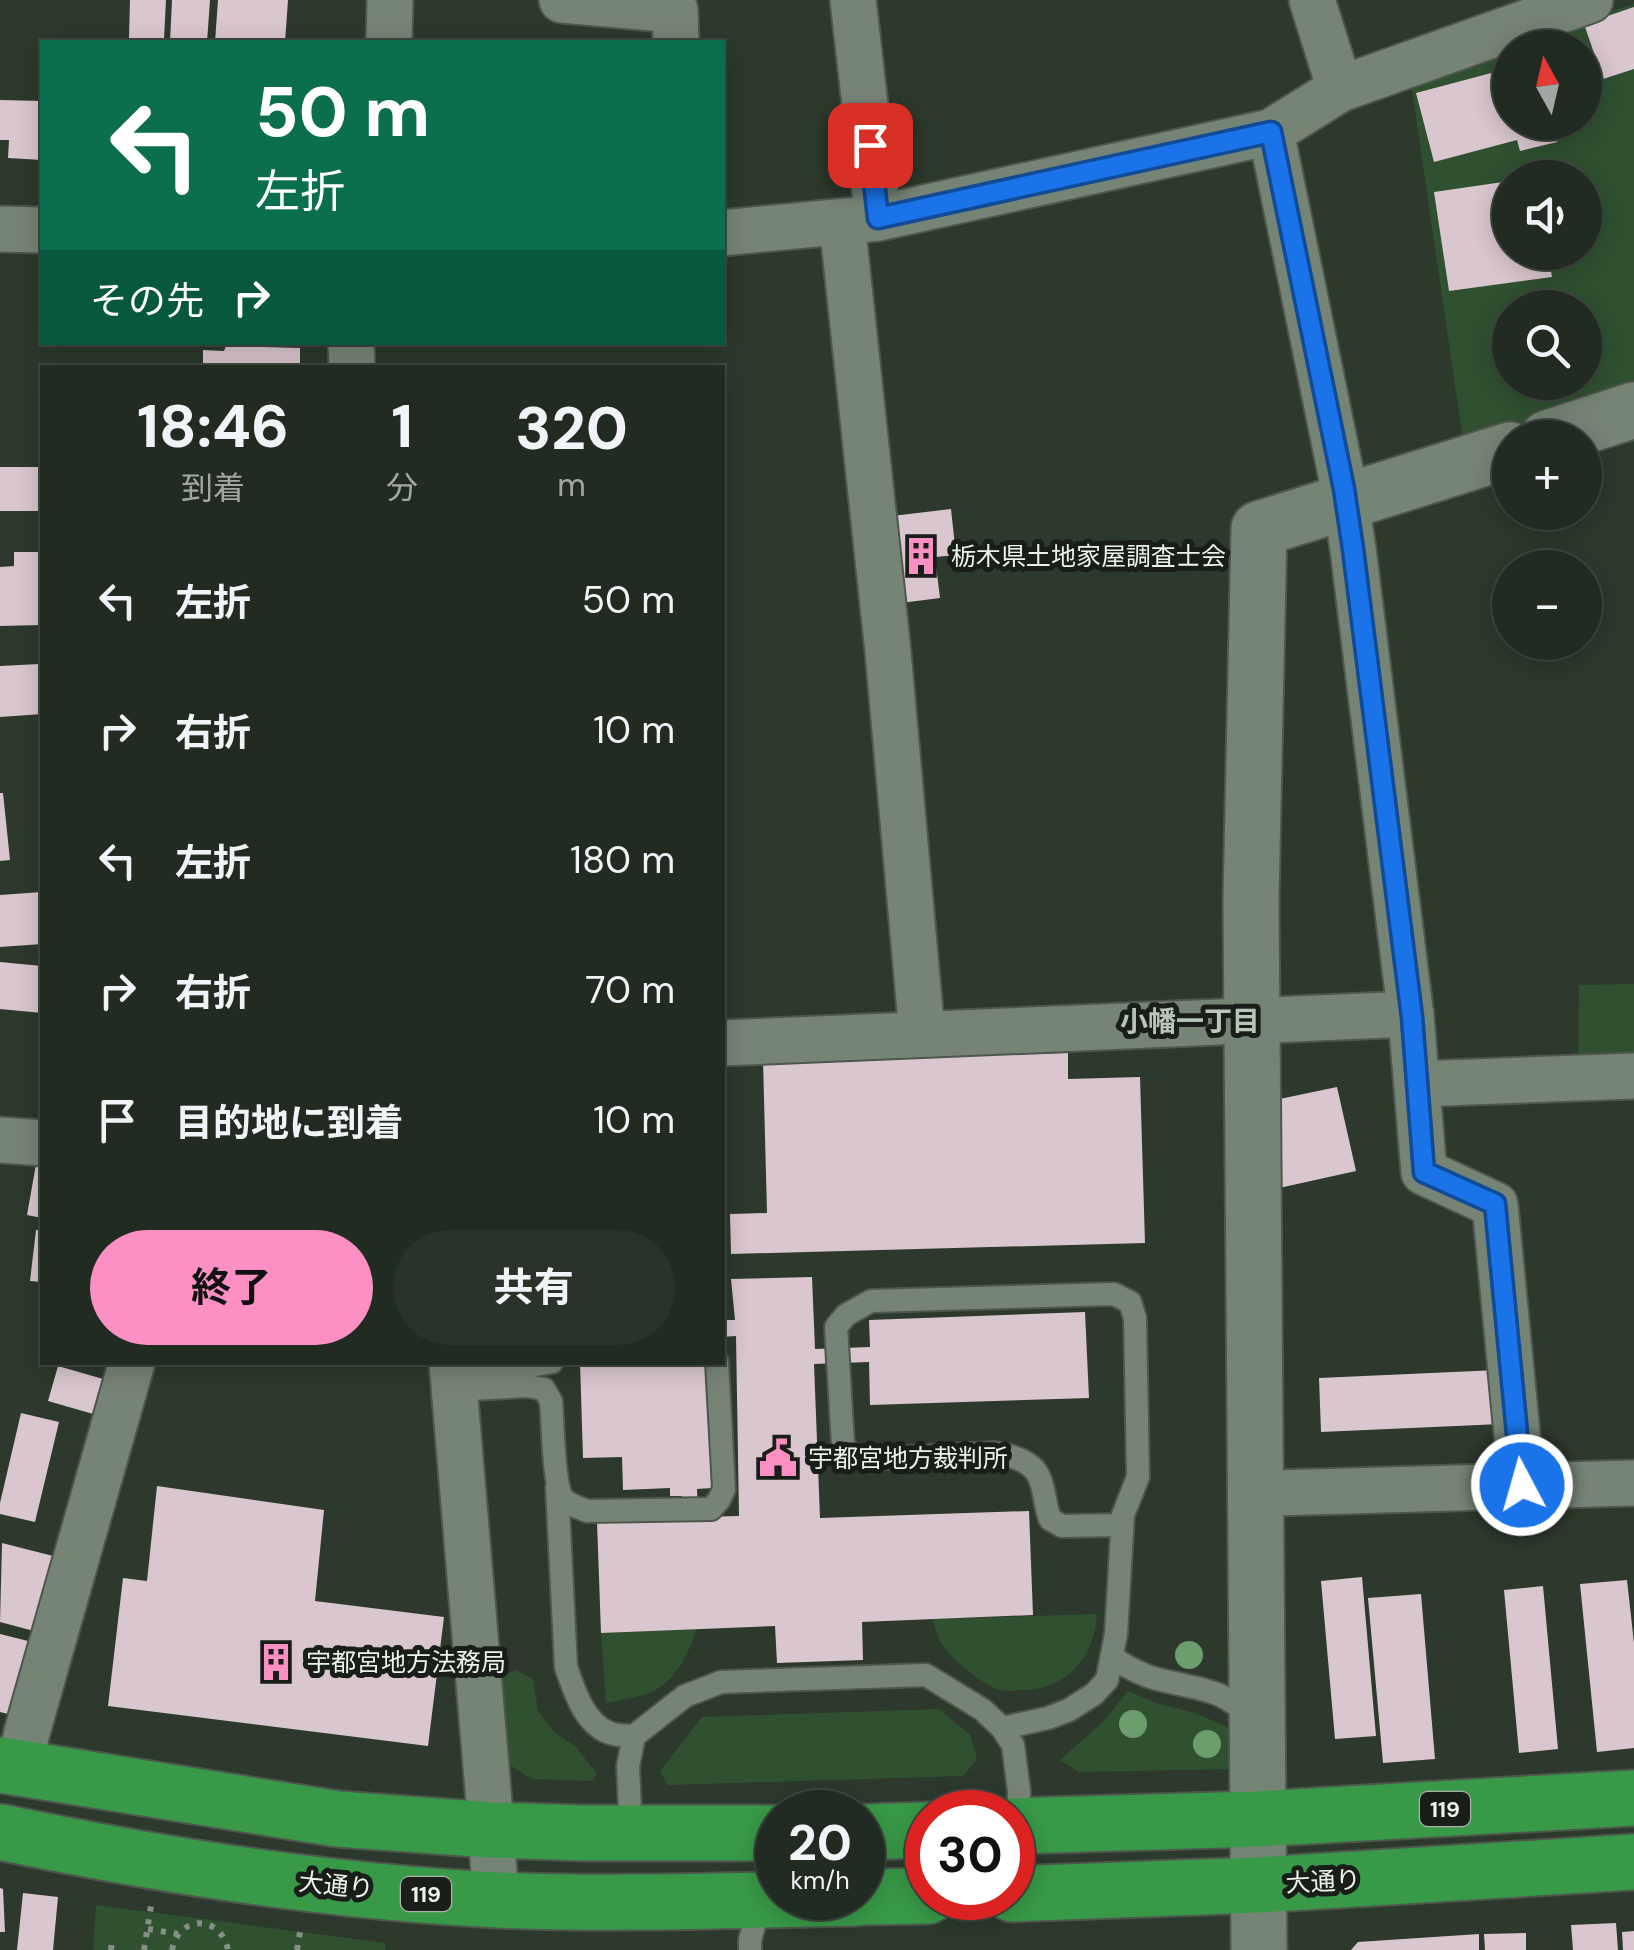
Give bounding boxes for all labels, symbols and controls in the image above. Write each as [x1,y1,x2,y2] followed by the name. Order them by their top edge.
[1492,30,1602,140] north arrow
[1492,30,1602,660] map controls
[255,67,430,158] text: 50 m
[90,80,220,210] icon: left
[828,103,913,188] pin
[843,118,898,173] icon: arrive
[1492,160,1602,270] button: sound
[255,162,345,221] text: 左折
[224,270,279,325] icon: right
[90,276,204,326] text: その先
[1492,290,1602,400] button: search
[137,387,289,466] text: 18:46
[391,387,413,466] text: 1
[515,389,628,468] text: 320
[1492,420,1602,530] button: +
[557,464,586,506] text: m
[181,467,245,509] text: 到着
[386,467,418,509] text: 分
[900,535,942,577] building icon: 栃木県土地家屋調査士会
[951,540,1226,573] place label: 栃木県土地家屋調査士会
[1492,550,1602,660] button: −
[90,573,145,628] icon: left
[582,575,675,625] text: 50 m
[175,578,251,628] text: 左折
[90,703,145,758] icon: right
[593,705,675,755] text: 10 m
[175,708,251,758] text: 右折
[90,833,145,888] icon: left
[570,835,675,885] text: 180 m
[175,838,251,888] text: 左折
[90,963,145,1018] icon: right
[585,965,675,1015] text: 70 m
[175,968,251,1018] text: 右折
[1120,1003,1260,1040] district label: 小幡一丁目
[90,1093,145,1148] icon: arrive
[593,1095,675,1145] text: 10 m
[175,1098,403,1148] text: 目的地に到着
[90,1230,373,1345] button: 終了
[393,1230,675,1345] button: 共有
[1470,1433,1574,1537] position arrow
[757,1437,799,1479] public building icon: 宇都宮地方裁判所
[808,1442,1008,1475] place label: 宇都宮地方裁判所
[255,1641,297,1683] building icon: 宇都宮地方法務局
[306,1646,506,1679] place label: 宇都宮地方法務局
[905,1790,1035,1920] speed limit sign: 30
[1420,1792,1470,1826] road number: 119
[788,1810,852,1876] text: 20
[1285,1863,1361,1900] street label: 大通り
[790,1864,850,1897] text: km/h
[297,1865,375,1906] street label: 大通り
[401,1877,451,1911] road number: 119

